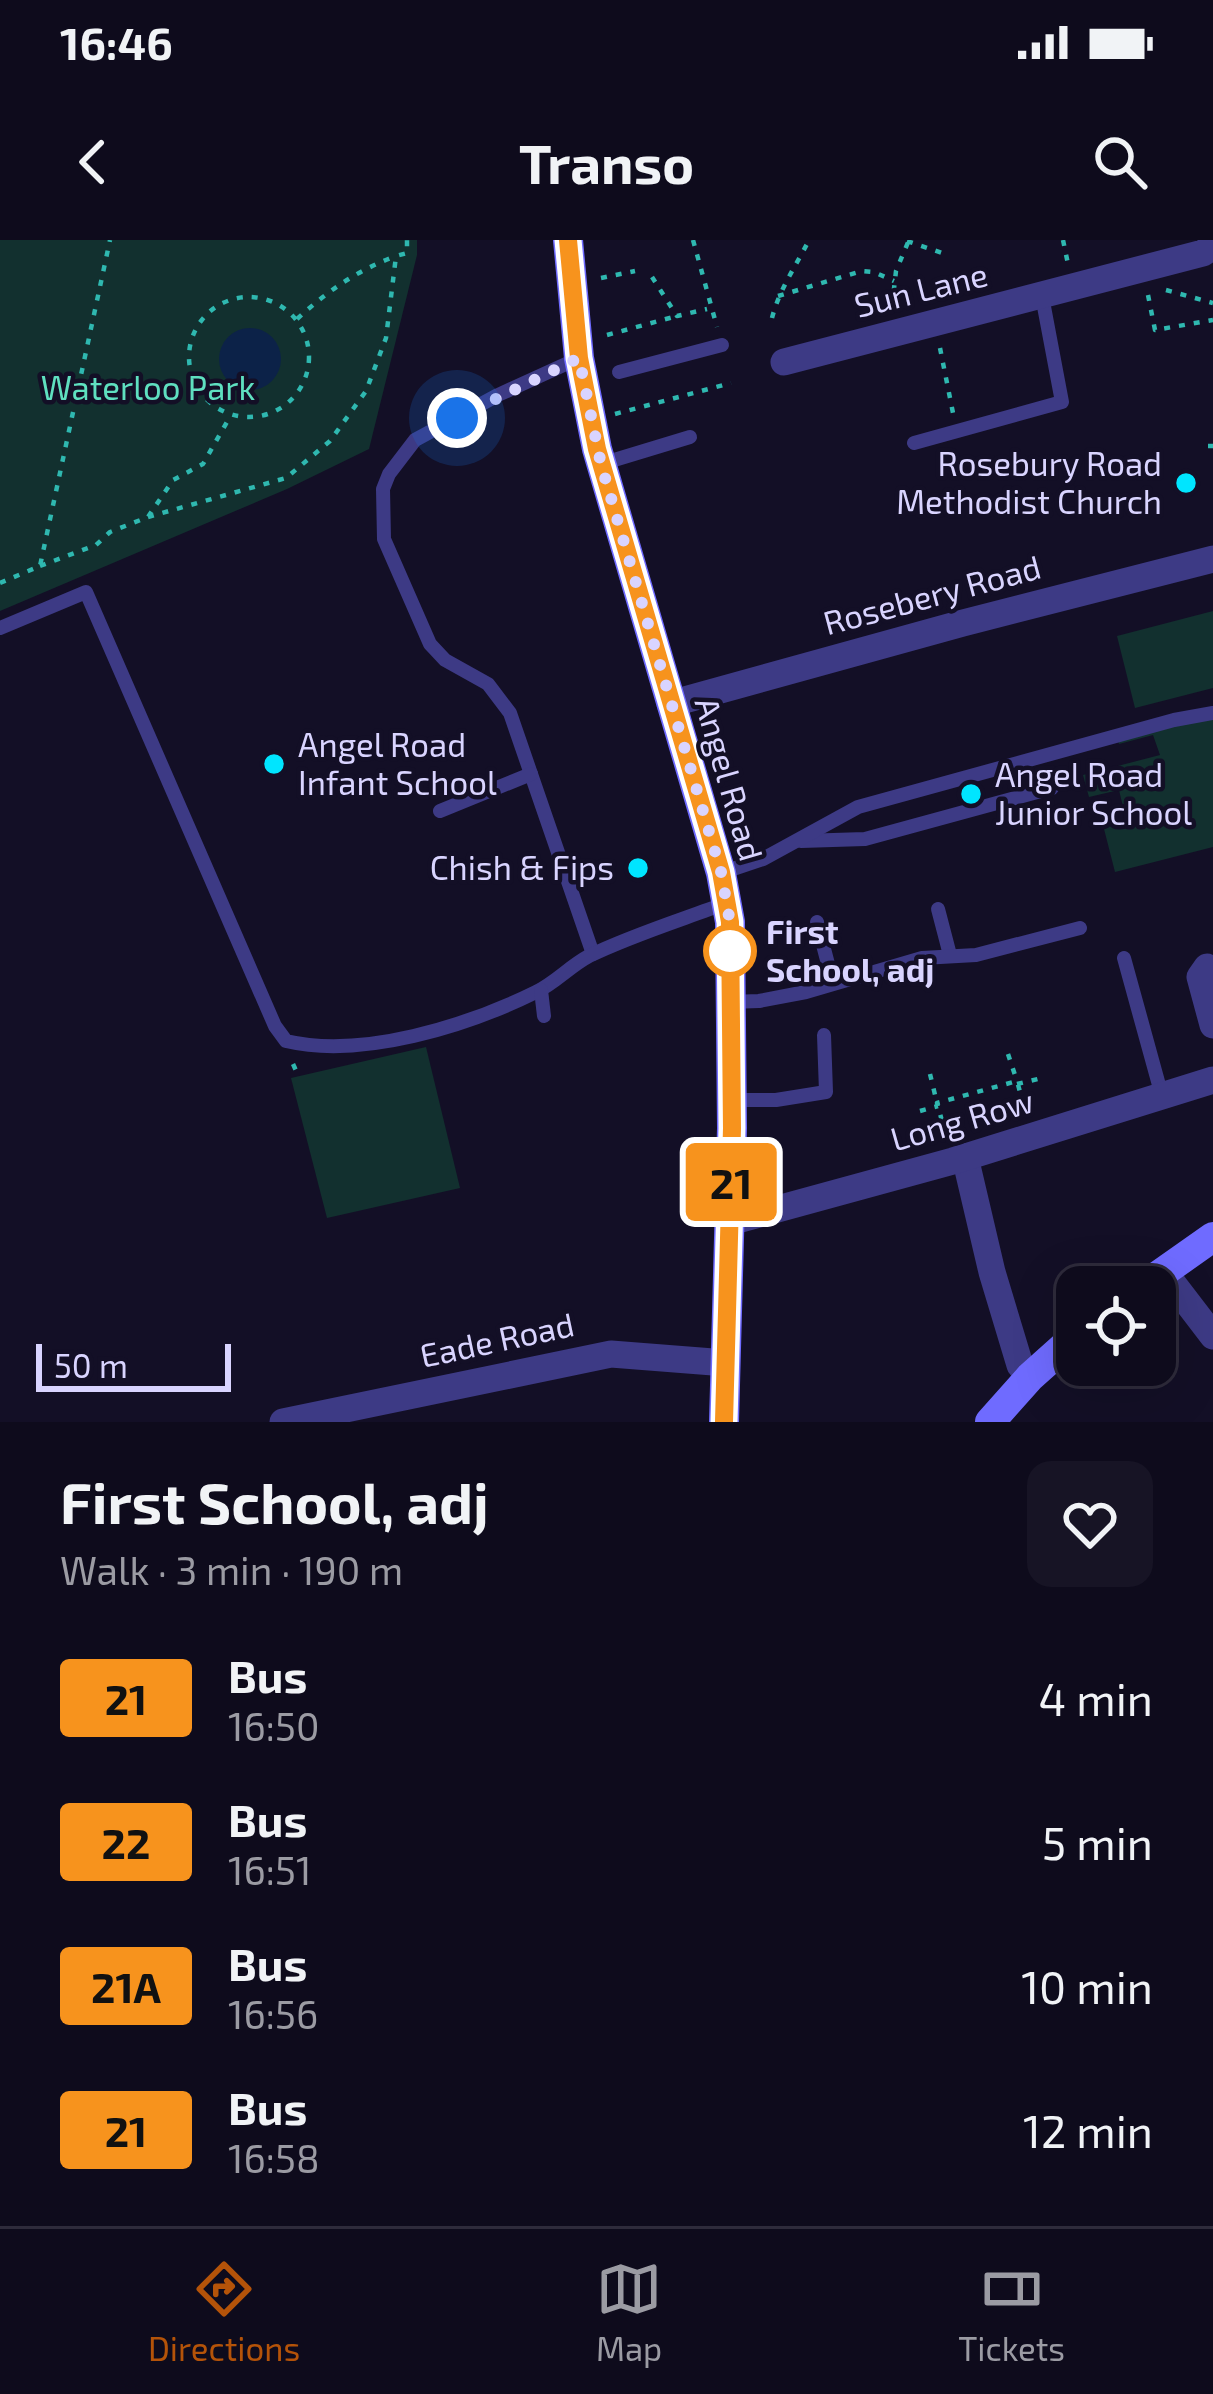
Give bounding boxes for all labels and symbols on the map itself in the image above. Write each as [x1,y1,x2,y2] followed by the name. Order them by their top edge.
[850,253,991,325] street label: Sun Lane
[41,367,256,407] park label: Waterloo Park
[427,388,487,448] your location
[896,443,1162,521] place label: Rosebury Road Methodist Church
[1173,470,1199,496] marker: Rosebury Road Methodist Church
[819,546,1045,642] street label: Rosebery Road
[688,692,772,865] street label: Angel Road
[298,724,497,802] place label: Angel Road Infant School
[261,751,287,777] marker: Angel Road Infant School
[995,754,1192,832] place label: Angel Road Junior School
[958,781,984,807] marker: Angel Road Junior School
[430,847,614,887] place label: Chish & Fips
[625,855,651,881] marker: Chish & Fips
[766,911,935,989] place label: First School, adj
[705,926,755,976] marker: First School, adj
[886,1080,1038,1158] street label: Long Row
[677,1143,785,1221] line badge: 21
[416,1303,578,1375] street label: Eade Road
[36,1338,231,1391] scale bar

